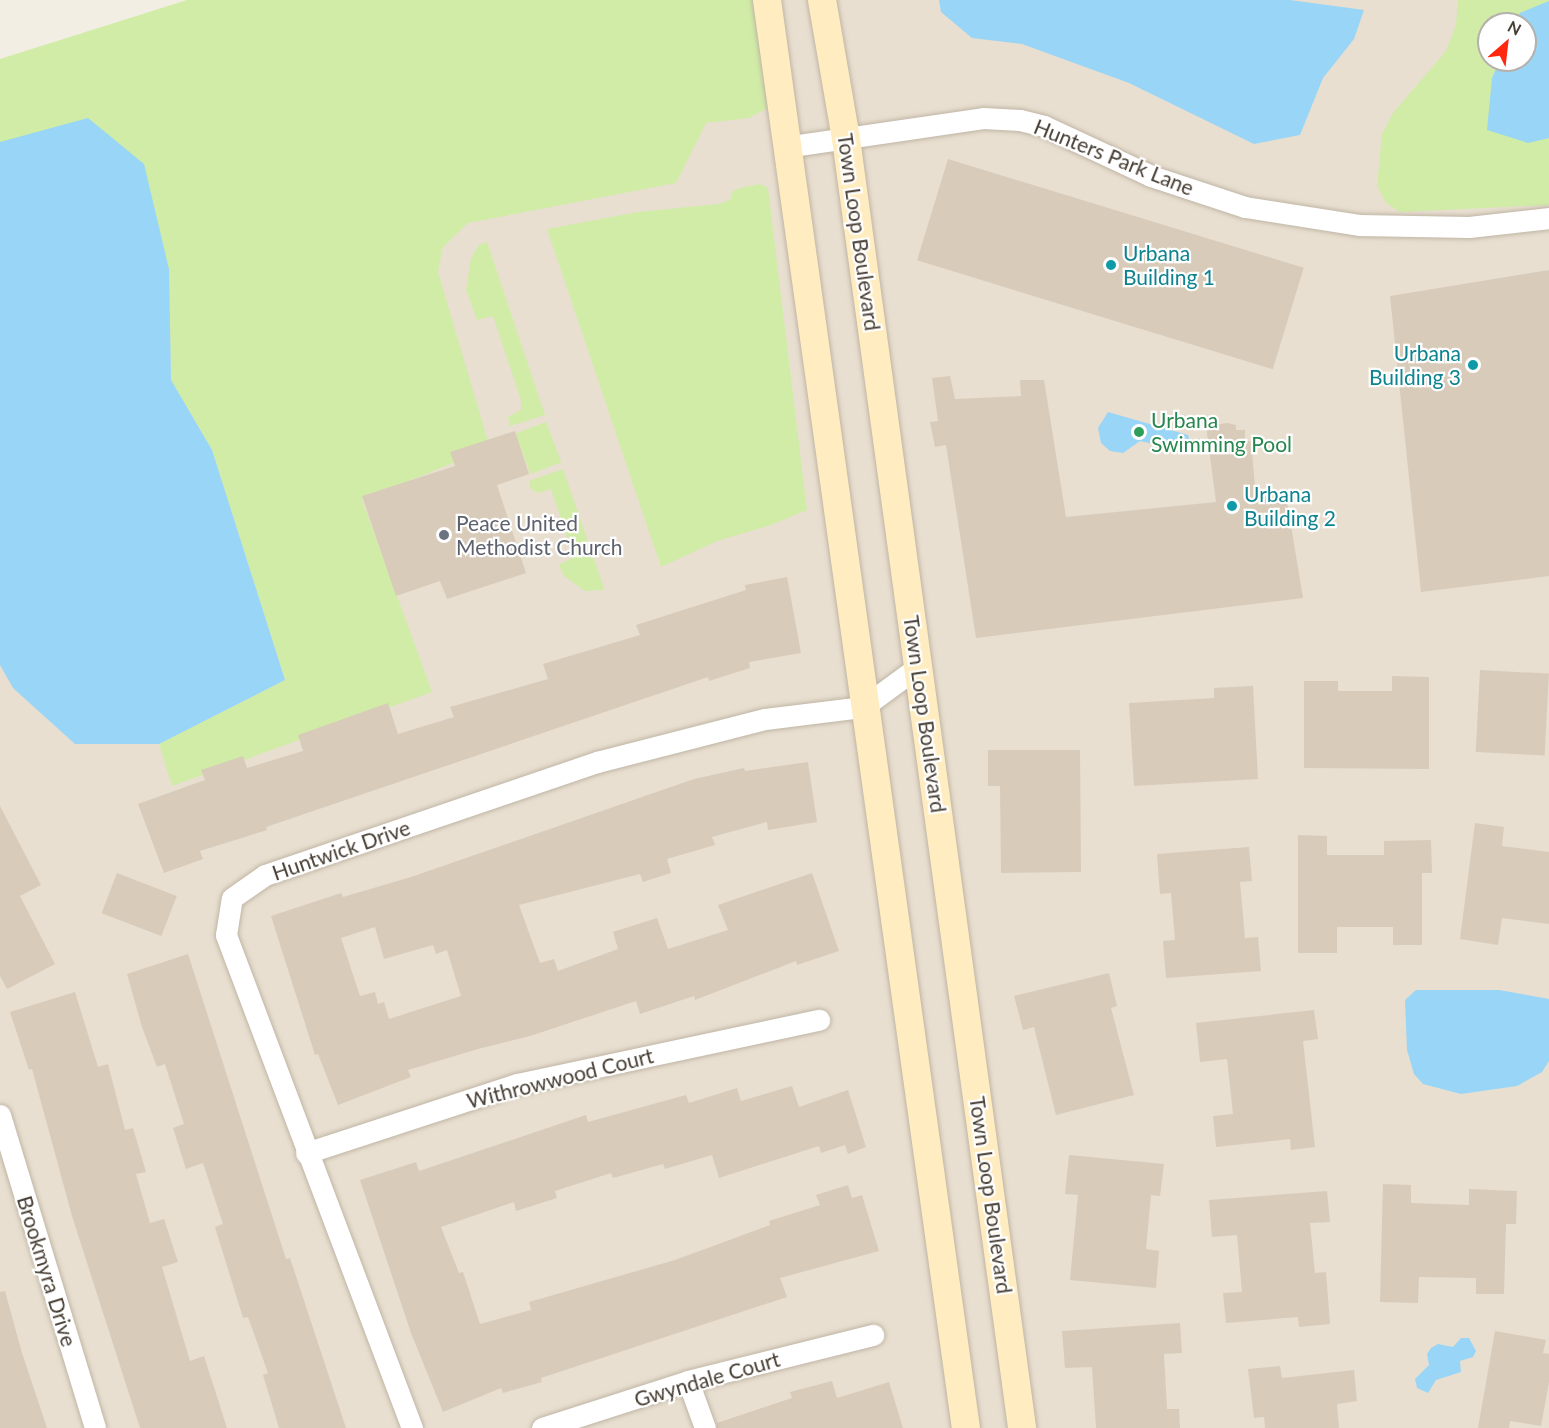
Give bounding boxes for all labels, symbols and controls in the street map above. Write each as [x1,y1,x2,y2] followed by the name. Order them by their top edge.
[1477,12,1537,72] north arrow
[1505,16,1525,39] text: N
[1030,113,1198,201] street label: Hunters Park Lane
[833,132,885,332] street label: Town Loop Boulevard
[1123,240,1215,290] place label: Urbana Building 1
[1104,258,1118,272] marker: Urbana Building 1
[1369,340,1461,390] place label: Urbana Building 3
[1466,358,1480,372] marker: Urbana Building 3
[1151,407,1292,457] place label: Urbana Swimming Pool
[1132,425,1146,439] marker: Urbana Swimming Pool
[1244,481,1336,531] place label: Urbana Building 2
[1225,499,1239,513] marker: Urbana Building 2
[456,510,623,560] place label: Peace United Methodist Church
[437,528,451,542] marker: Peace United Methodist Church
[899,614,951,814] street label: Town Loop Boulevard
[269,815,413,885] street label: Huntwick Drive
[464,1043,656,1113] street label: Withrowwood Court
[965,1095,1017,1295] street label: Town Loop Boulevard
[12,1193,82,1349] street label: Brookmyra Drive
[631,1346,783,1412] street label: Gwyndale Court

